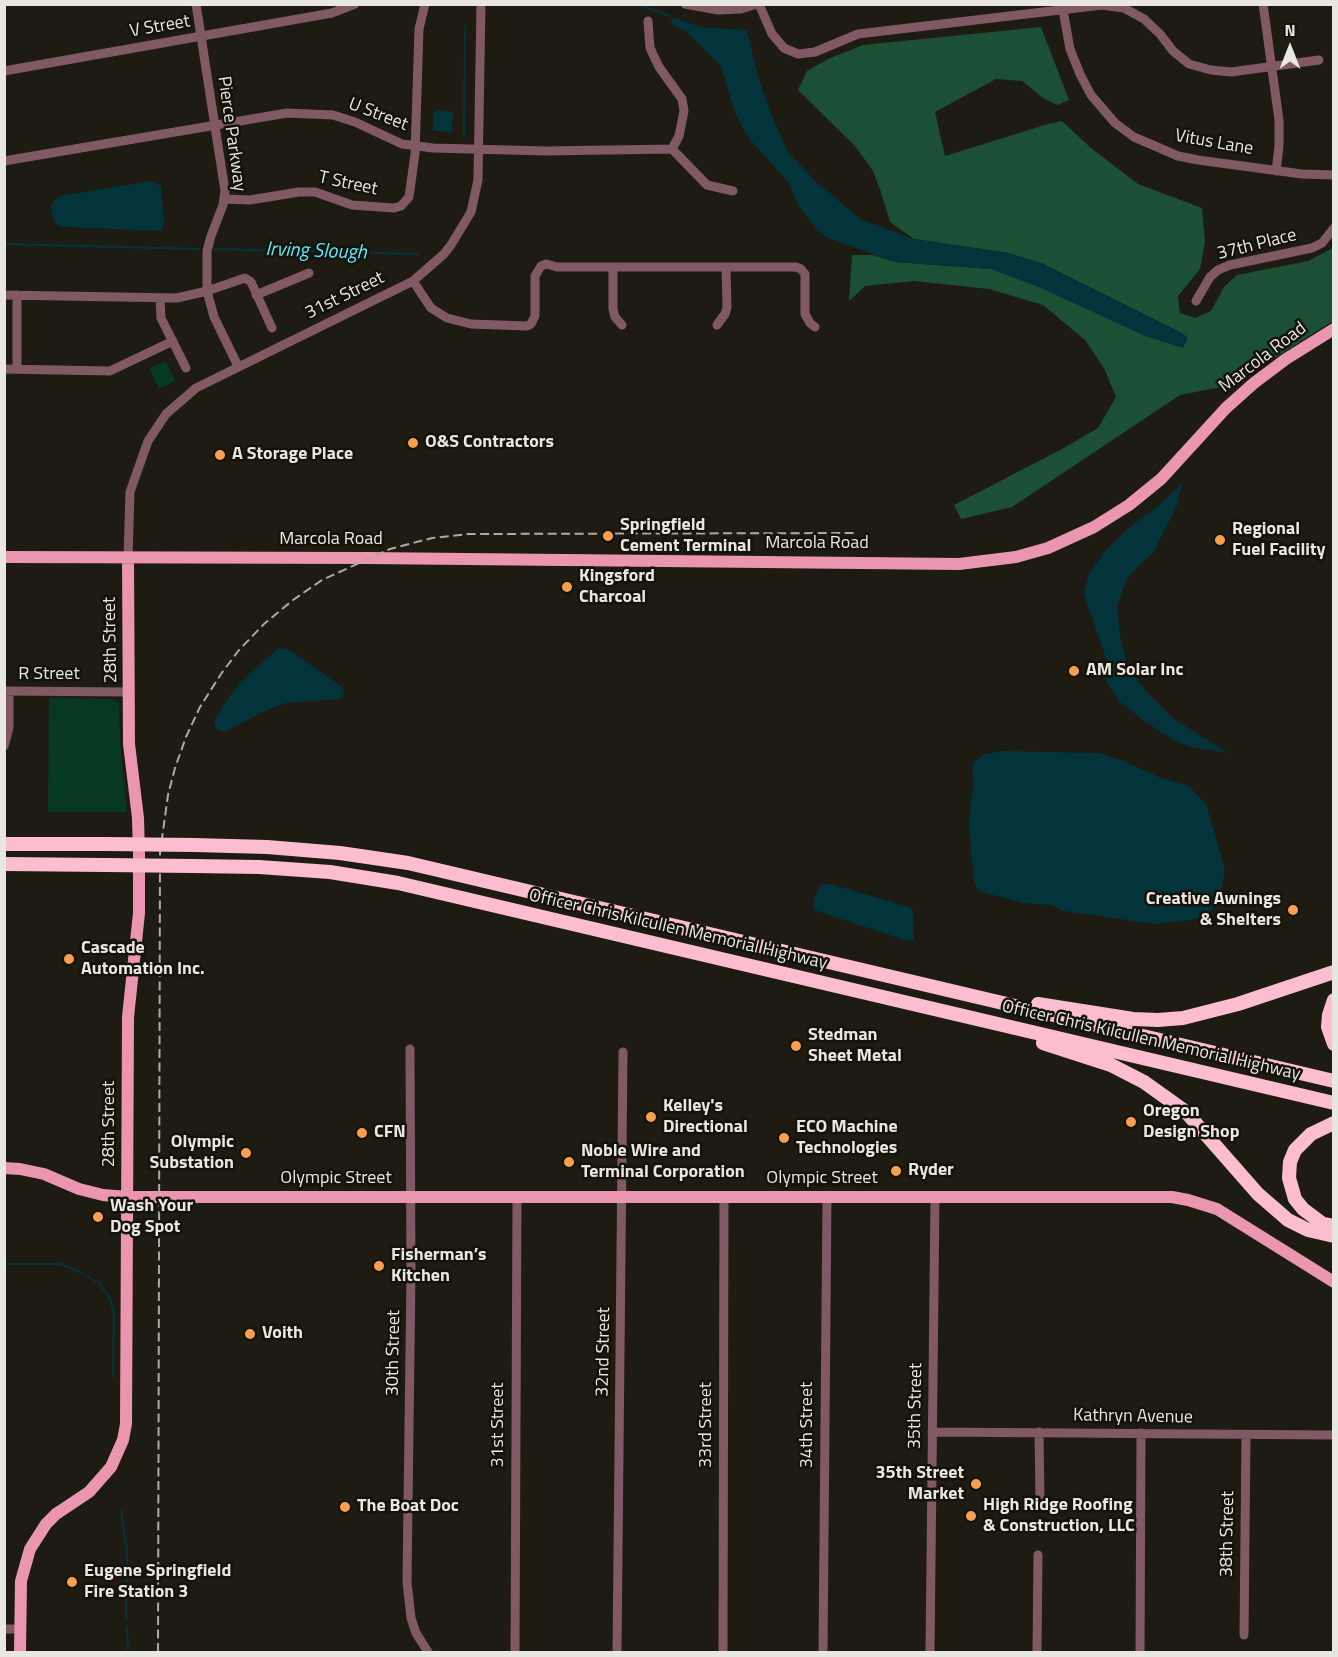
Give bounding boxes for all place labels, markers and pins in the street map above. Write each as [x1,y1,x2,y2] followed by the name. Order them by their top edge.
[425,432,554,454] place label: O&S Contractors
[406,436,420,450] marker: O&S Contractors
[232,444,353,466] place label: A Storage Place
[213,448,227,462] marker: A Storage Place
[620,515,751,558] place label: Springfield Cement Terminal
[1232,519,1325,562] place label: Regional Fuel Facility
[601,529,615,543] marker: Springfield Cement Terminal
[1213,533,1227,547] marker: Regional Fuel Facility
[579,566,655,608] place label: Kingsford Charcoal
[560,580,574,594] marker: Kingsford Charcoal
[1086,660,1183,682] place label: AM Solar Inc
[1067,664,1081,678] marker: AM Solar Inc
[1146,889,1281,932] place label: Creative Awnings & Shelters
[1286,903,1300,917] marker: Creative Awnings & Shelters
[81,938,205,980] place label: Cascade Automation Inc.
[62,952,76,966] marker: Cascade Automation Inc.
[808,1025,902,1068] place label: Stedman Sheet Metal
[789,1039,803,1053] marker: Stedman Sheet Metal
[663,1096,748,1138] place label: Kelley's Directional
[1143,1101,1239,1144] place label: Oregon Design Shop
[644,1110,658,1124] marker: Kelley's Directional
[1124,1115,1138,1129] marker: Oregon Design Shop
[796,1117,898,1160] place label: ECO Machine Technologies
[374,1122,406,1144] place label: CFN
[355,1126,369,1140] marker: CFN
[777,1131,791,1145] marker: ECO Machine Technologies
[149,1132,234,1174] place label: Olympic Substation
[581,1141,745,1184] place label: Noble Wire and Terminal Corporation
[239,1146,253,1160] marker: Olympic Substation
[562,1155,576,1169] marker: Noble Wire and Terminal Corporation
[908,1160,954,1182] place label: Ryder
[889,1164,903,1178] marker: Ryder
[110,1196,193,1238] place label: Wash Your Dog Spot
[91,1210,105,1224] marker: Wash Your Dog Spot
[391,1245,487,1288] place label: Fisherman’s Kitchen
[372,1259,386,1273] marker: Fisherman’s Kitchen
[262,1323,303,1345] place label: Voith
[243,1327,257,1341] marker: Voith
[876,1463,964,1506] place label: 35th Street Market
[969,1477,983,1491] marker: 35th Street Market
[983,1495,1135,1538] place label: High Ridge Roofing & Construction, LLC
[357,1496,459,1518] place label: The Boat Doc
[338,1500,352,1514] marker: The Boat Doc
[964,1509,978,1523] marker: High Ridge Roofing & Construction, LLC
[84,1561,231,1604] place label: Eugene Springfield Fire Station 3
[65,1575,79,1589] marker: Eugene Springfield Fire Station 3

